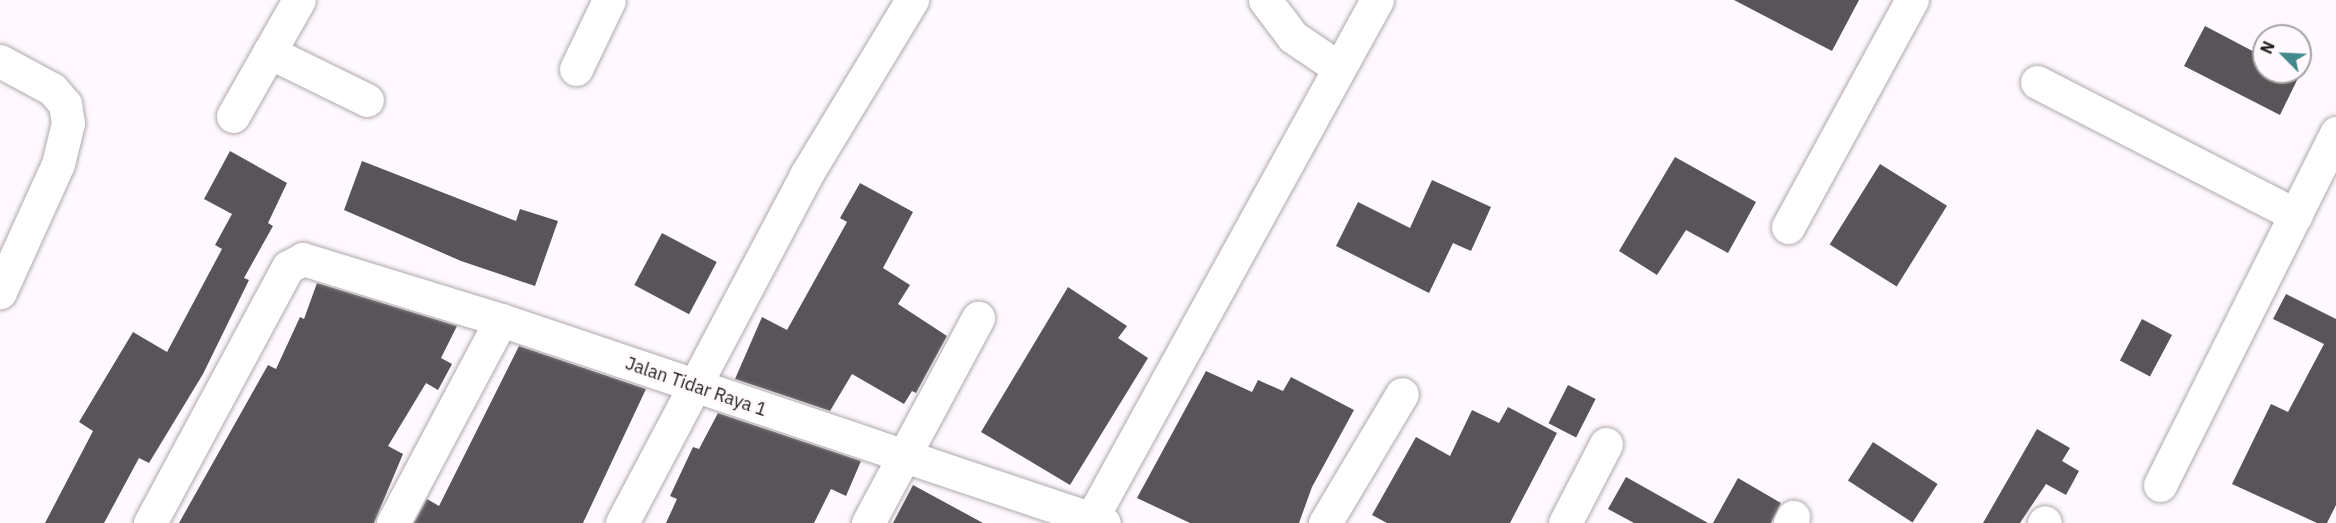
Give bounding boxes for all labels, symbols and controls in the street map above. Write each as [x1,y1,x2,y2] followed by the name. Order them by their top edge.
[2252,24,2312,84] north arrow
[2256,38,2279,57] text: N
[623,353,769,421] street label: Jalan Tidar Raya 1

